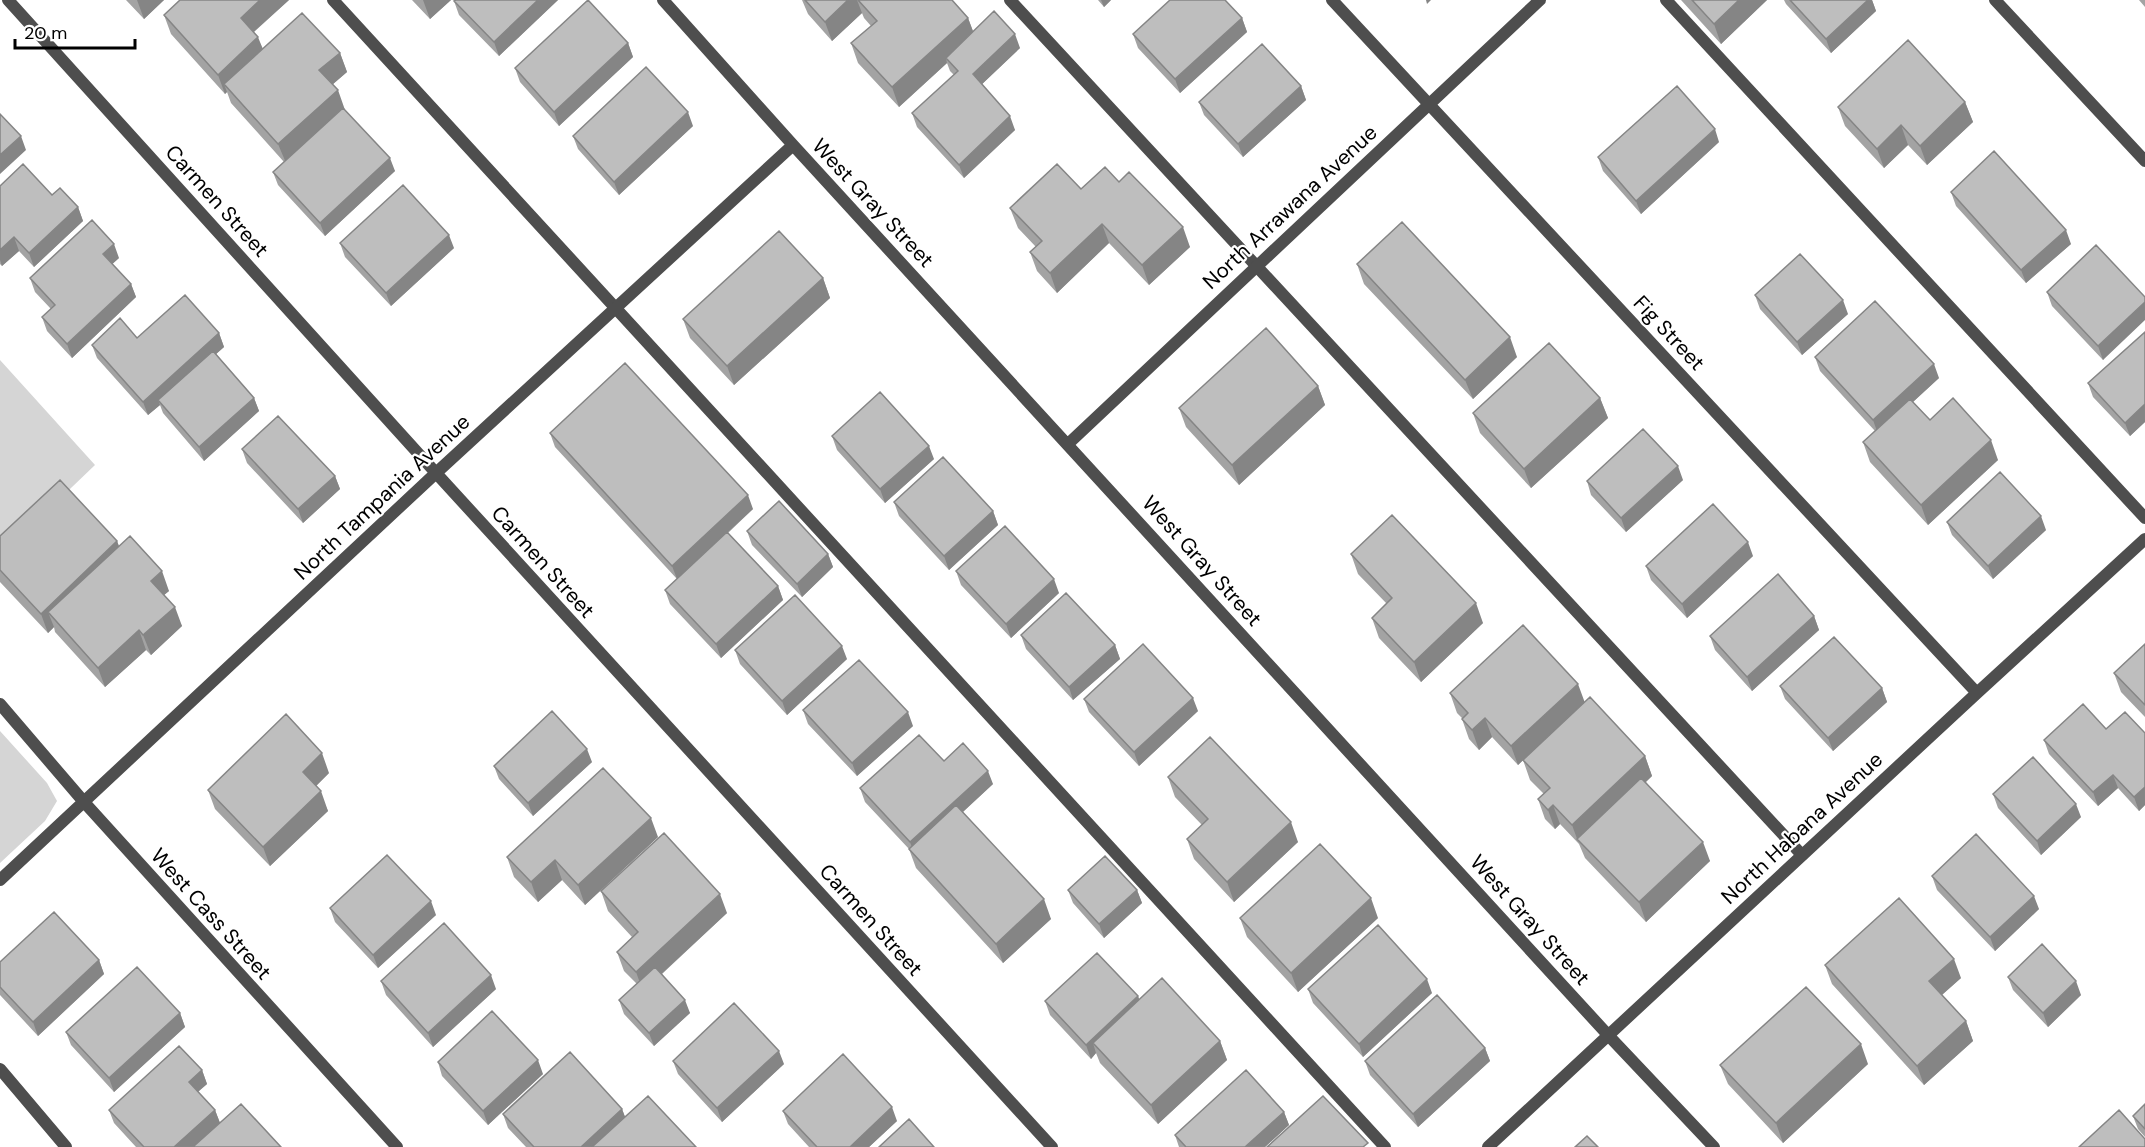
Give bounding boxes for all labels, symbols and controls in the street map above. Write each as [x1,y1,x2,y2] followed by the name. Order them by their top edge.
[15,12,135,50] scale bar
[24,21,67,45] text: 20 m
[1197,119,1383,295] street label: North Arrawana Avenue
[806,133,940,273] street label: West Gray Street
[159,139,275,263] street label: Carmen Street
[1627,289,1711,377] street label: Fig Street
[288,408,476,586] street label: North Tampania Avenue
[1136,490,1268,632] street label: West Gray Street
[485,500,601,624] street label: Carmen Street
[1715,746,1889,910] street label: North Habana Avenue
[144,842,278,986] street label: West Cass Street
[1464,849,1596,991] street label: West Gray Street
[813,858,929,982] street label: Carmen Street

